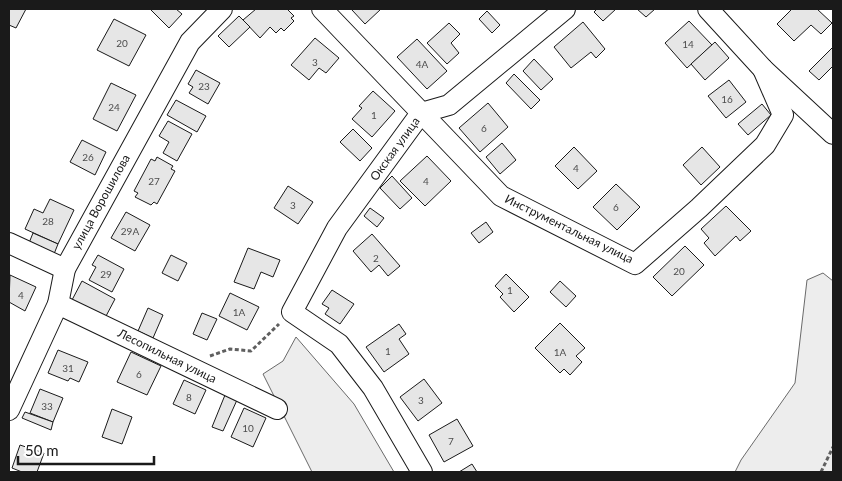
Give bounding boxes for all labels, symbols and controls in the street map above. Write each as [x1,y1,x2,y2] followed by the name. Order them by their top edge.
[116,37,128,49] house number: 20
[682,38,694,50] house number: 14
[312,56,318,68] house number: 3
[416,58,429,70] house number: 4А
[198,80,210,92] house number: 23
[721,93,733,105] house number: 16
[108,101,120,113] house number: 24
[371,109,377,121] house number: 1
[366,114,423,184] street label: Окская улица
[481,122,487,134] house number: 6
[82,151,94,163] house number: 26
[68,152,133,252] street label: улица Ворошилова
[573,162,579,174] house number: 4
[148,175,160,187] house number: 27
[423,175,429,187] house number: 4
[502,191,636,266] street label: Инструментальная улица
[290,199,296,211] house number: 3
[613,201,619,213] house number: 6
[42,215,54,227] house number: 28
[121,225,139,237] house number: 29А
[373,252,379,264] house number: 2
[673,265,685,277] house number: 20
[100,268,112,280] house number: 29
[507,284,513,296] house number: 1
[18,289,24,301] house number: 4
[233,306,246,318] house number: 1А
[114,325,219,386] street label: Лесопильная улица
[385,345,391,357] house number: 1
[554,346,567,358] house number: 1А
[62,362,74,374] house number: 31
[136,368,142,380] house number: 6
[186,391,192,403] house number: 8
[418,394,424,406] house number: 3
[41,400,53,412] house number: 33
[242,422,254,434] house number: 10
[18,434,154,466] scale bar
[448,435,454,447] house number: 7
[25,441,59,459] text: 50 m

